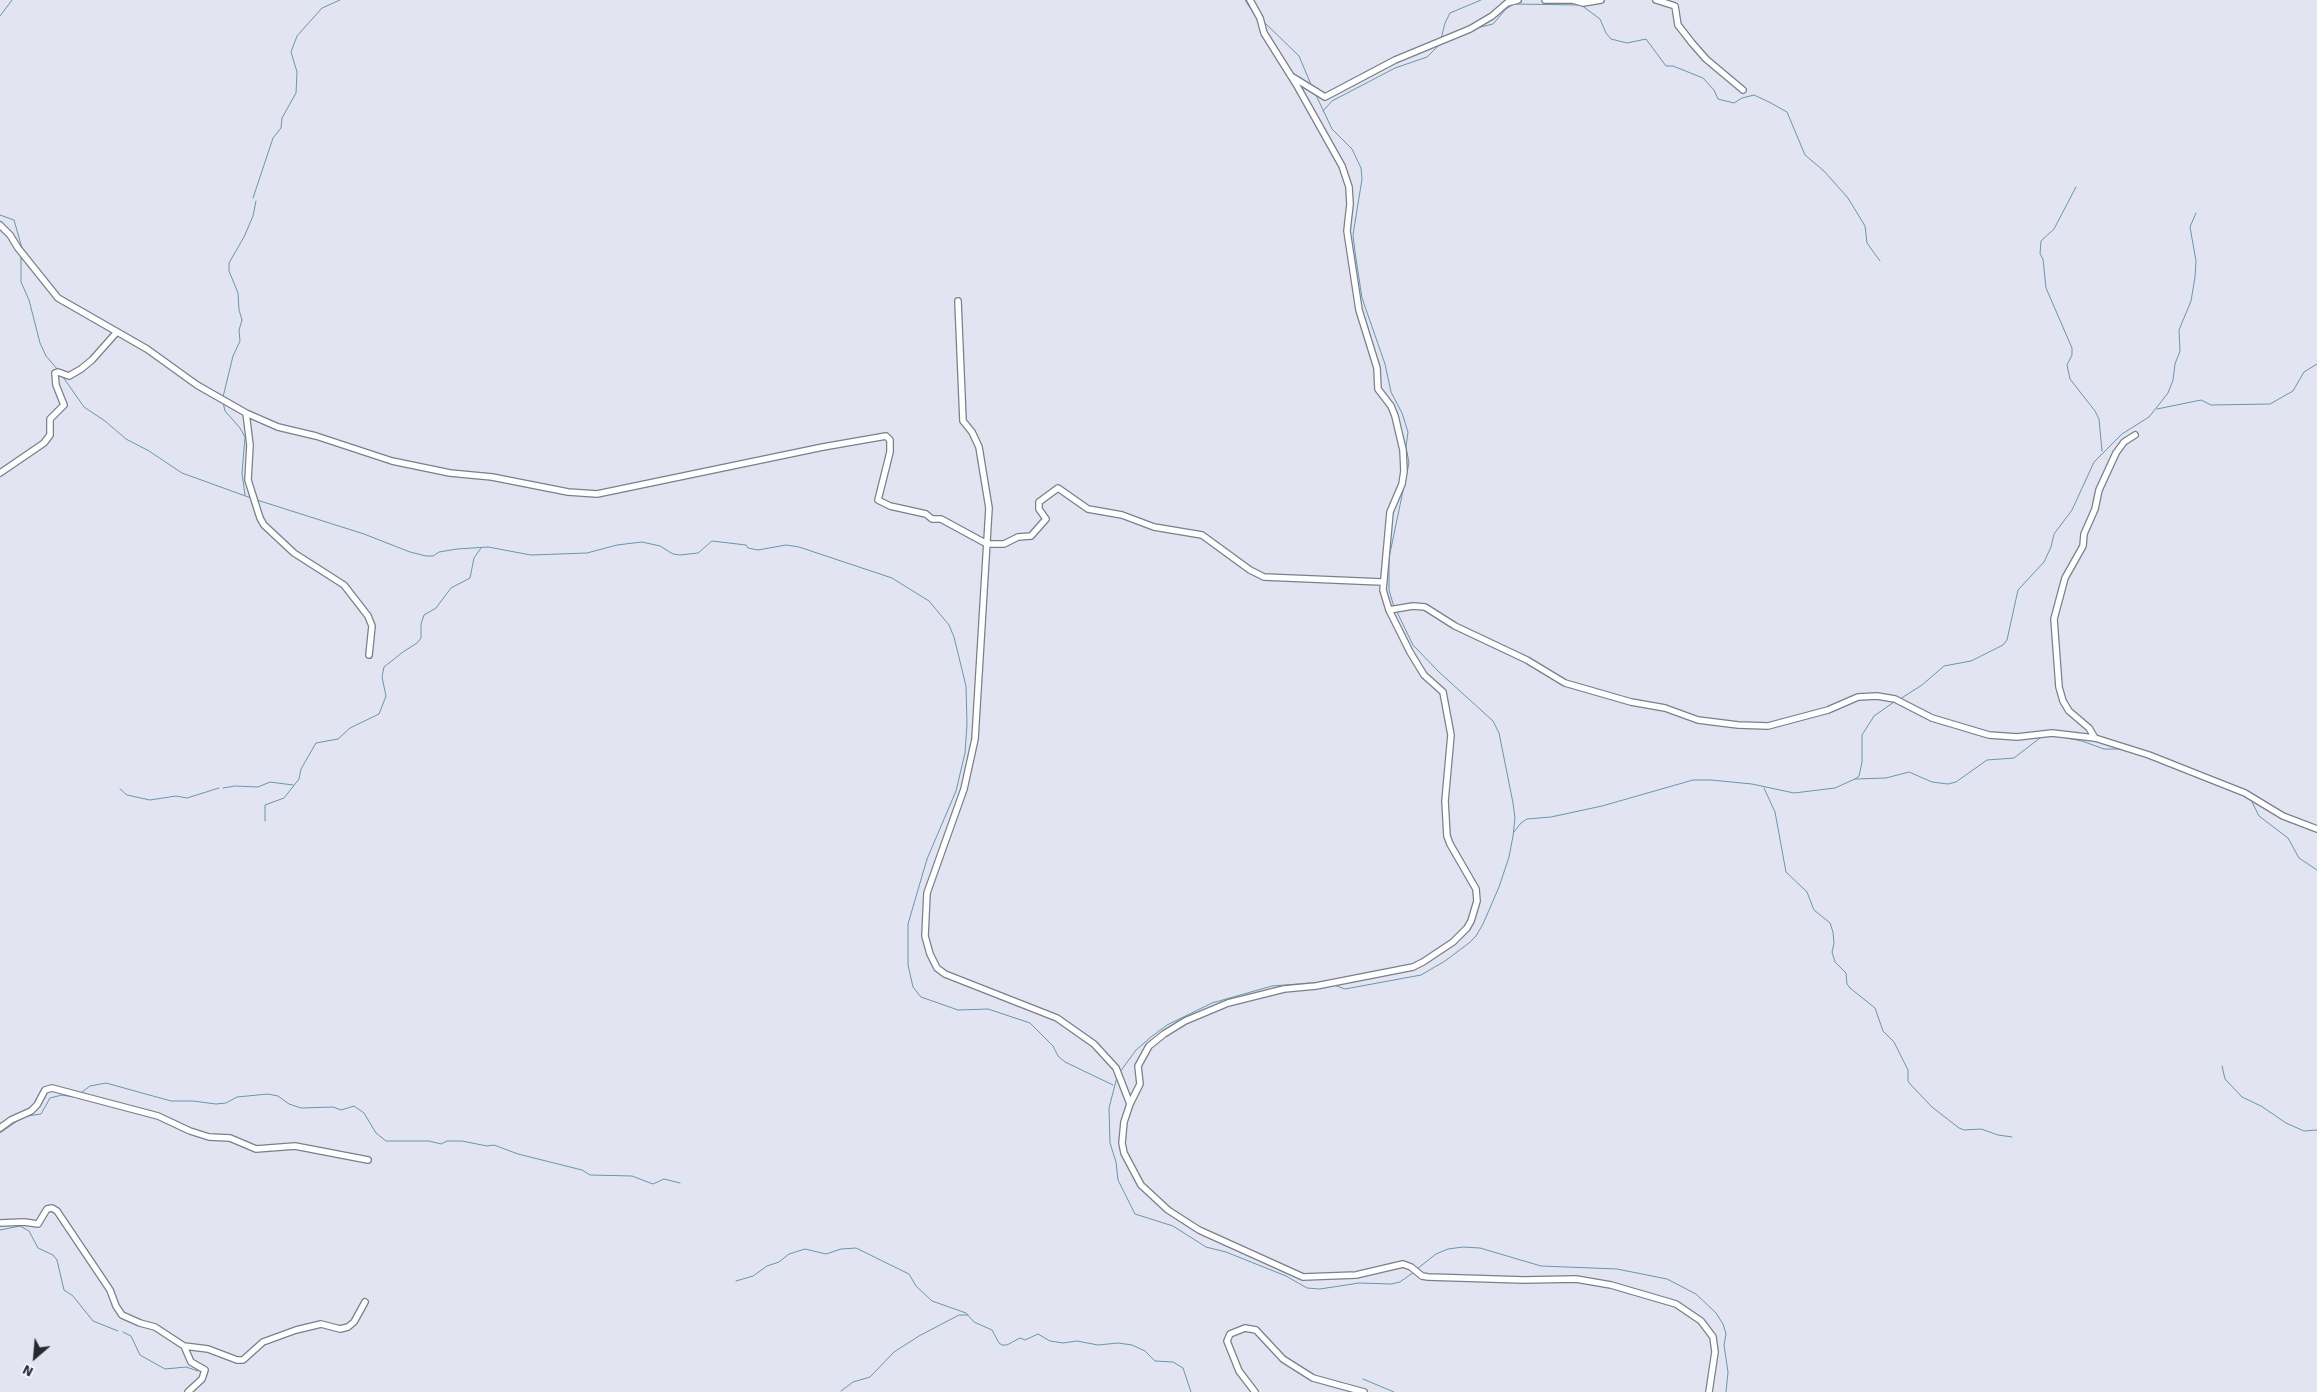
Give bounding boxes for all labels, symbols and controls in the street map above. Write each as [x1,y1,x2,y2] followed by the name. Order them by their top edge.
[10,1332,60,1382] north arrow
[20,1361,36,1381] text: N

